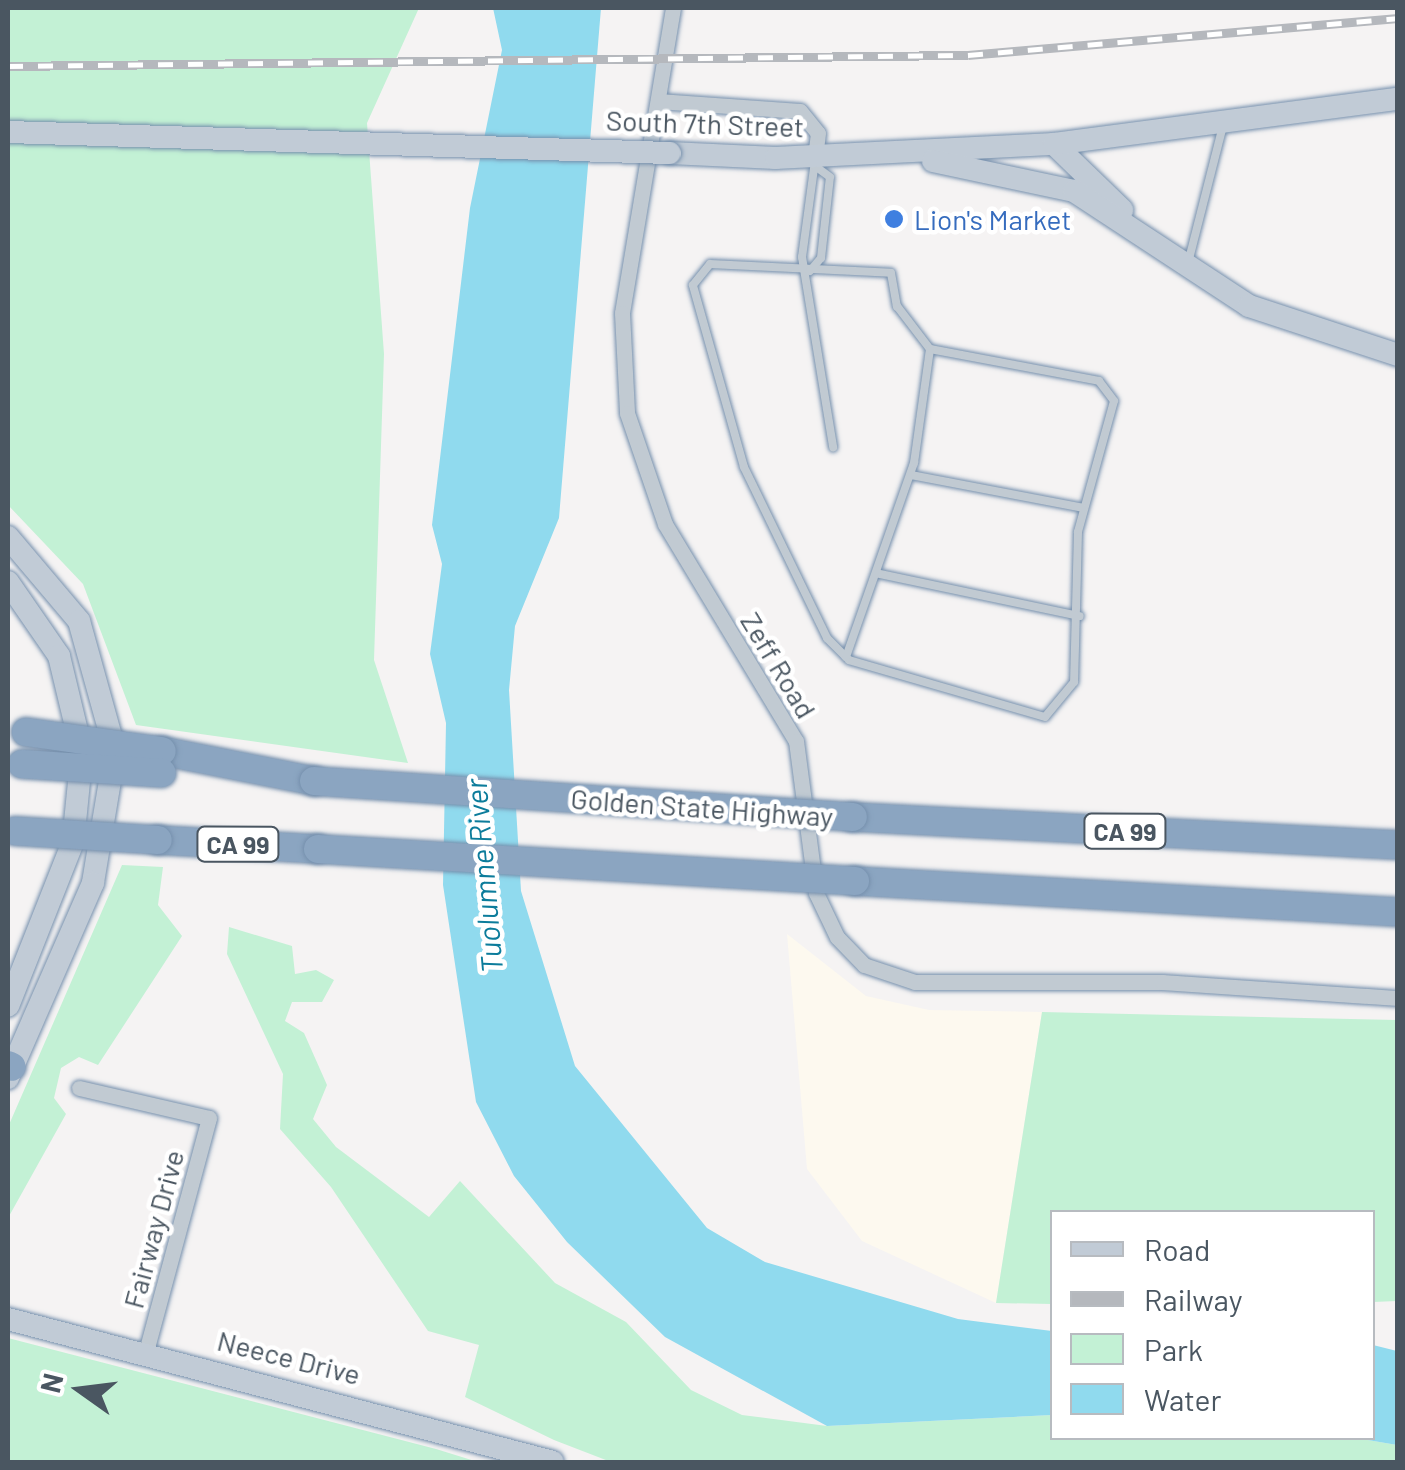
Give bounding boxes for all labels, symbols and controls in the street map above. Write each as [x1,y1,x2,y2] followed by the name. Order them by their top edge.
[605,103,805,143] street label: South 7th Street
[914,202,1072,236] place label: Lion's Market
[883,208,905,230] marker: Lion's Market
[734,606,824,724] street label: Zeff Road
[457,778,509,974] water label: Tuolumne River
[570,781,834,833] street label: Golden State Highway
[1082,811,1168,851] road number: CA 99
[196,824,280,864] road number: CA 99
[116,1146,190,1312] street label: Fairway Drive
[1050,1210,1375,1440] legend
[1144,1231,1210,1267] text: Road
[1144,1281,1243,1317] text: Railway
[214,1323,364,1391] street label: Neece Drive
[1144,1331,1203,1367] text: Park
[30,1340,130,1440] north arrow
[32,1370,70,1396] text: N
[1144,1381,1222,1417] text: Water

